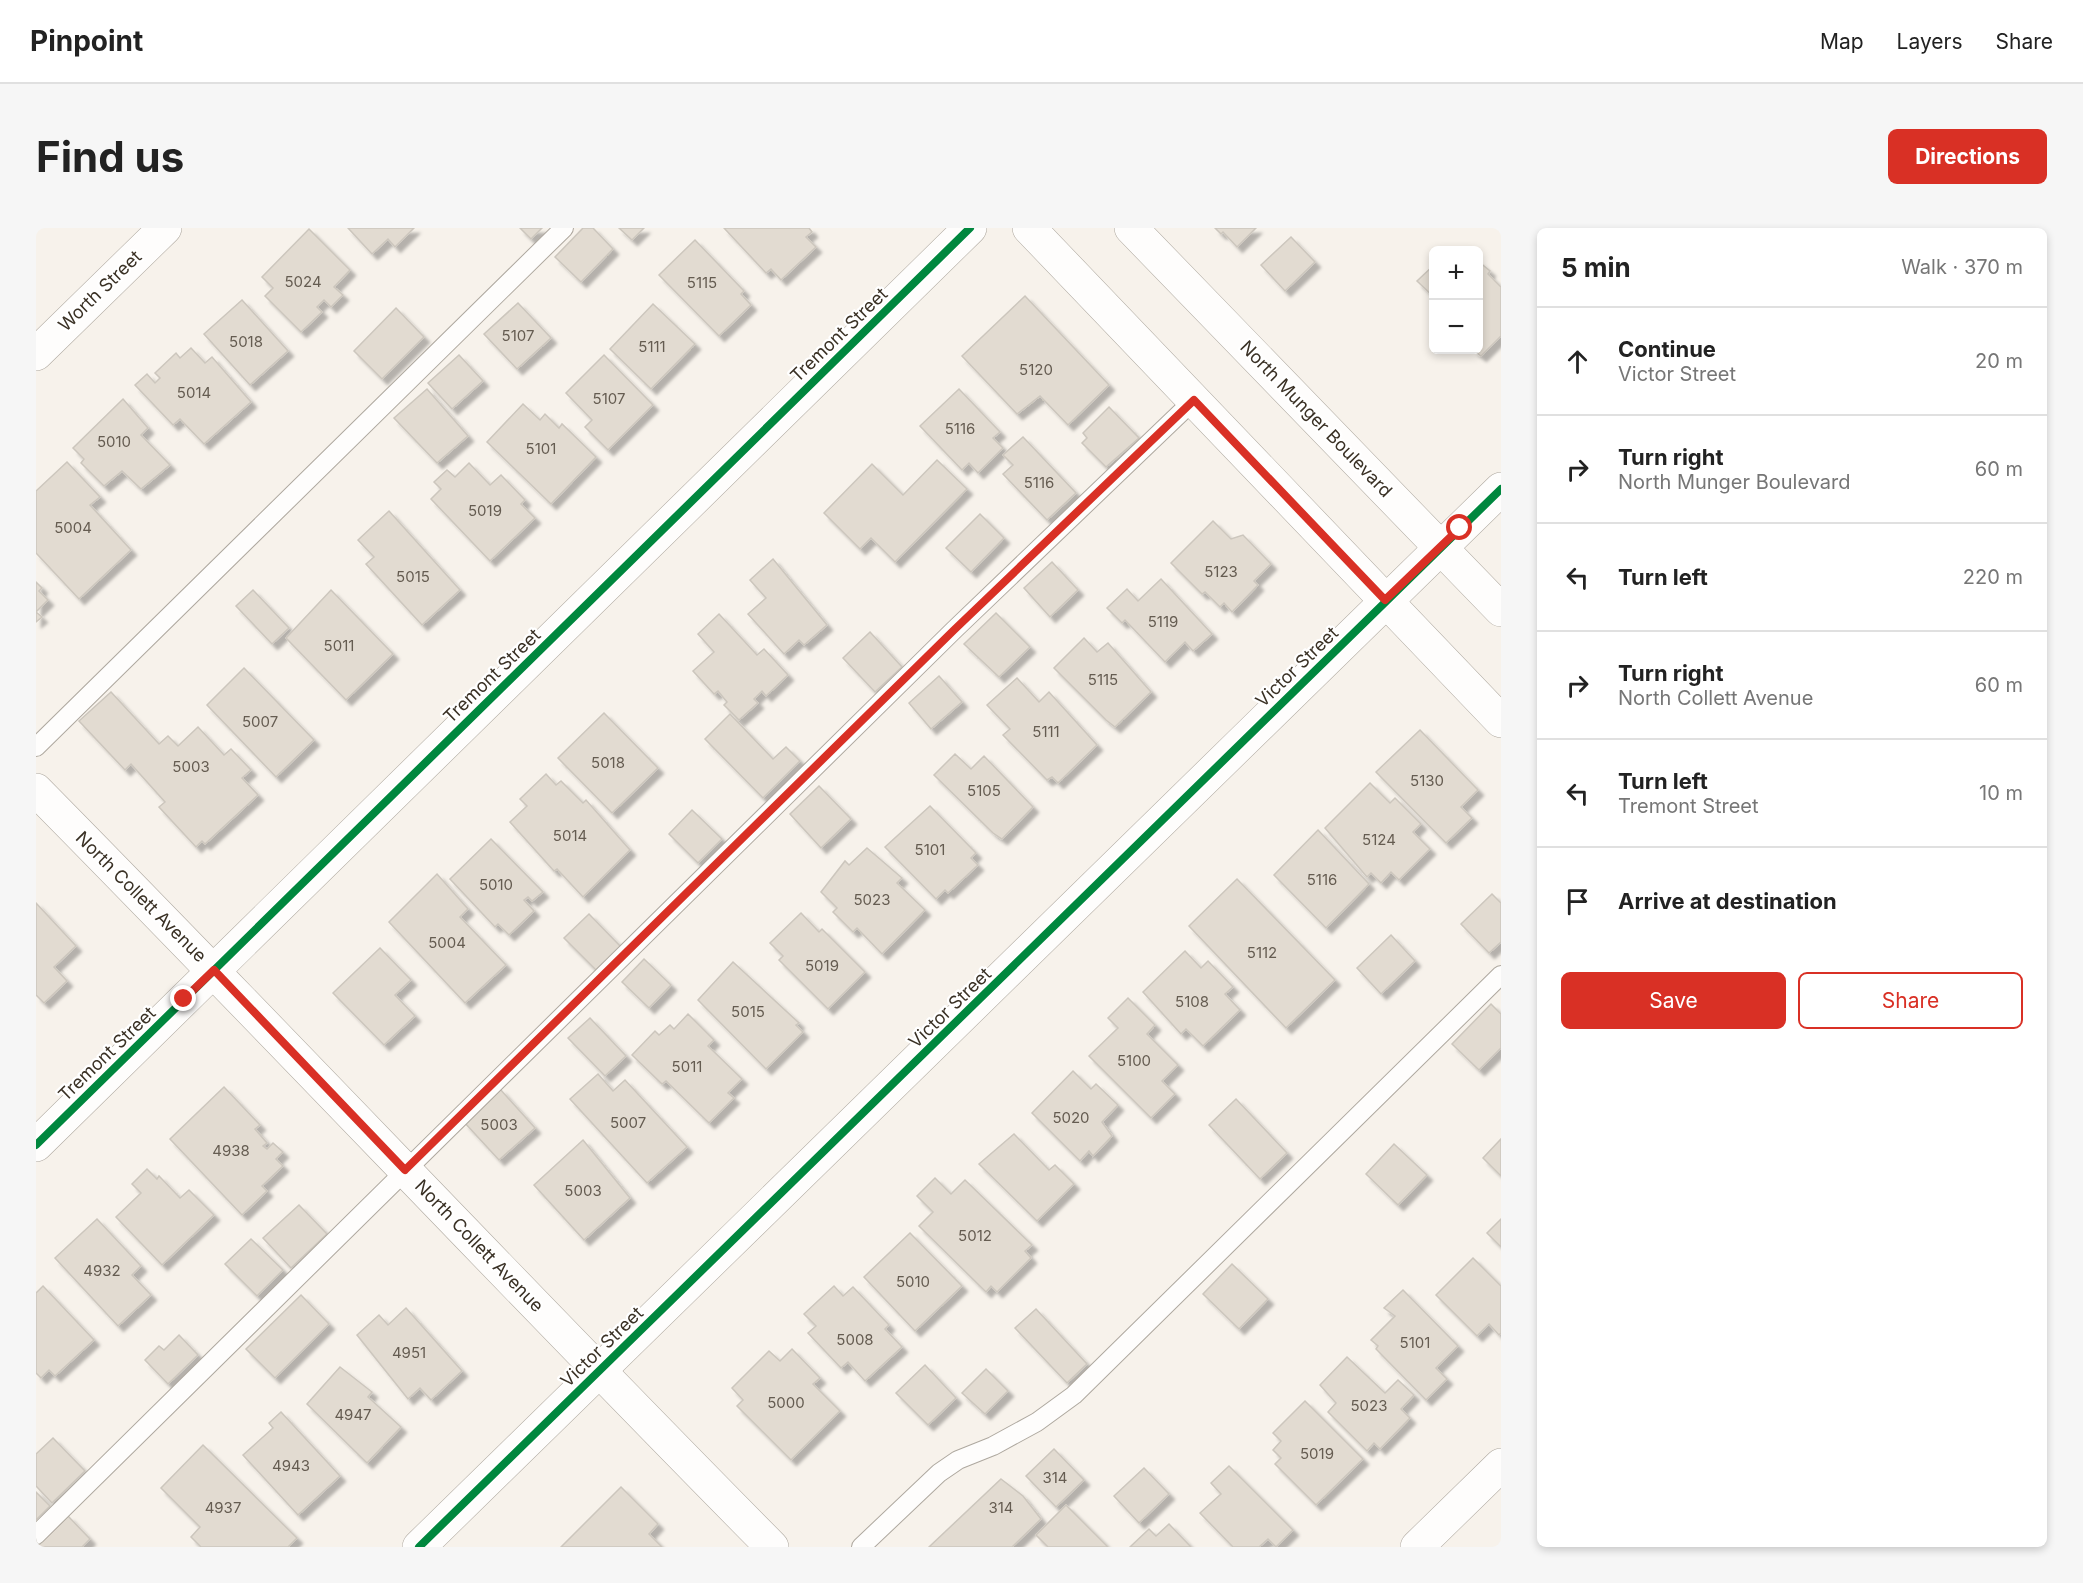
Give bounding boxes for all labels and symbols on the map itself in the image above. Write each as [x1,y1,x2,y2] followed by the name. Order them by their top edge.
[54,246,146,335] street label: Worth Street
[284,272,322,291] house number: 5024
[687,273,717,292] house number: 5115
[786,283,892,386] street label: Tremont Street
[502,326,534,345] house number: 5107
[229,332,263,351] house number: 5018
[1236,336,1397,501] street label: North Munger Boulevard
[638,337,666,356] house number: 5111
[1019,360,1053,379] house number: 5120
[177,383,211,402] house number: 5014
[593,389,625,408] house number: 5107
[945,419,975,438] house number: 5116
[97,432,131,451] house number: 5010
[526,439,556,458] house number: 5101
[1024,473,1054,492] house number: 5116
[468,501,502,520] house number: 5019
[1446,514,1472,540] route start
[54,518,92,537] house number: 5004
[1204,562,1238,581] house number: 5123
[396,567,430,586] house number: 5015
[1148,612,1178,631] house number: 5119
[1251,622,1342,711] street label: Victor Street
[439,624,545,727] street label: Tremont Street
[324,636,354,655] house number: 5011
[1088,670,1118,689] house number: 5115
[242,712,278,731] house number: 5007
[1032,722,1060,741] house number: 5111
[591,753,625,772] house number: 5018
[172,757,210,776] house number: 5003
[1410,771,1444,790] house number: 5130
[967,781,1001,800] house number: 5105
[553,826,587,845] house number: 5014
[72,827,211,966] street label: North Collett Avenue
[1362,830,1396,849] house number: 5124
[915,840,945,859] house number: 5101
[1307,870,1337,889] house number: 5116
[479,875,513,894] house number: 5010
[854,890,891,909] house number: 5023
[428,933,466,952] house number: 5004
[1247,943,1277,962] house number: 5112
[805,956,839,975] house number: 5019
[904,963,995,1052] street label: Victor Street
[170,985,196,1011] route end
[1175,992,1209,1011] house number: 5108
[54,1002,160,1105] street label: Tremont Street
[731,1002,765,1021] house number: 5015
[1117,1051,1151,1070] house number: 5100
[672,1057,702,1076] house number: 5011
[1052,1108,1090,1127] house number: 5020
[610,1113,646,1132] house number: 5007
[480,1115,518,1134] house number: 5003
[212,1141,250,1160] house number: 4938
[411,1175,548,1316] street label: North Collett Avenue
[564,1181,602,1200] house number: 5003
[958,1226,992,1245] house number: 5012
[83,1261,121,1280] house number: 4932
[896,1272,930,1291] house number: 5010
[556,1302,647,1391] street label: Victor Street
[836,1330,874,1349] house number: 5008
[1400,1333,1430,1352] house number: 5101
[392,1343,426,1362] house number: 4951
[767,1393,805,1412] house number: 5000
[1351,1396,1388,1415] house number: 5023
[334,1405,372,1424] house number: 4947
[1300,1444,1334,1463] house number: 5019
[272,1456,310,1475] house number: 4943
[1042,1468,1068,1487] house number: 314
[205,1498,241,1517] house number: 4937
[988,1498,1014,1517] house number: 314

